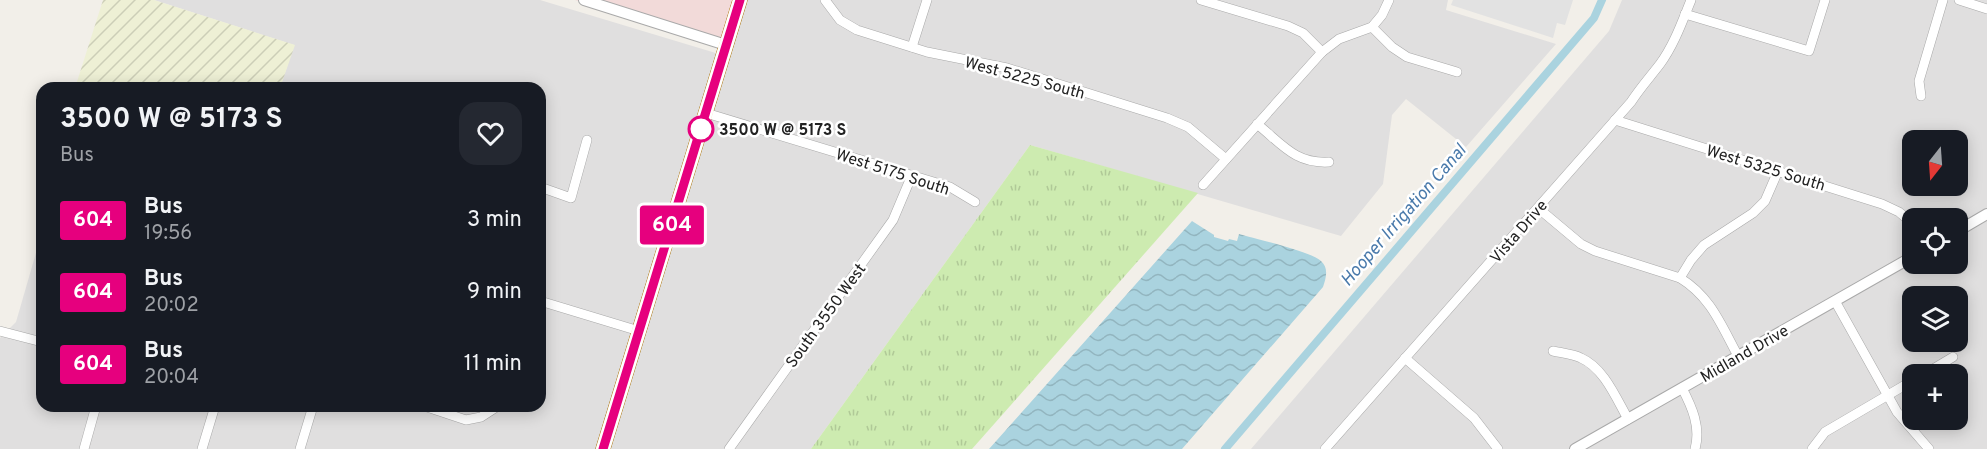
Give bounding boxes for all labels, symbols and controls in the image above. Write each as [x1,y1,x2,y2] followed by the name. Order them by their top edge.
[962,53,1087,105] street label: West 5225 South
[60,102,283,138] text: 3500 W @ 5173 S
[459,102,522,165] button: heart
[688,116,714,142] marker: 3500 W @ 5173 S
[719,121,846,141] place label: 3500 W @ 5173 S
[1902,130,1968,196] north arrow
[1902,130,1968,430] map controls
[1336,139,1473,292] water label: Hooper Irrigation Canal
[1703,141,1827,197] street label: West 5325 South
[60,143,94,169] text: Bus
[833,145,952,201] street label: West 5175 South
[144,194,183,221] text: Bus
[1486,196,1553,268] street label: Vista Drive
[638,206,706,244] line badge: 604
[73,207,113,234] text: 604
[467,207,522,234] text: 3 min
[1902,208,1968,274] button: locate
[652,212,692,239] text: 604
[144,221,192,247] text: 19:56
[782,260,871,372] street label: South 3550 West
[144,266,183,293] text: Bus
[73,279,113,306] text: 604
[467,279,522,306] text: 9 min
[1902,286,1968,352] button: layers
[144,293,199,319] text: 20:02
[1697,321,1793,388] street label: Midland Drive
[144,338,183,365] text: Bus
[73,351,113,378] text: 604
[464,351,522,378] text: 11 min
[1902,364,1968,430] button: +
[144,365,199,391] text: 20:04

